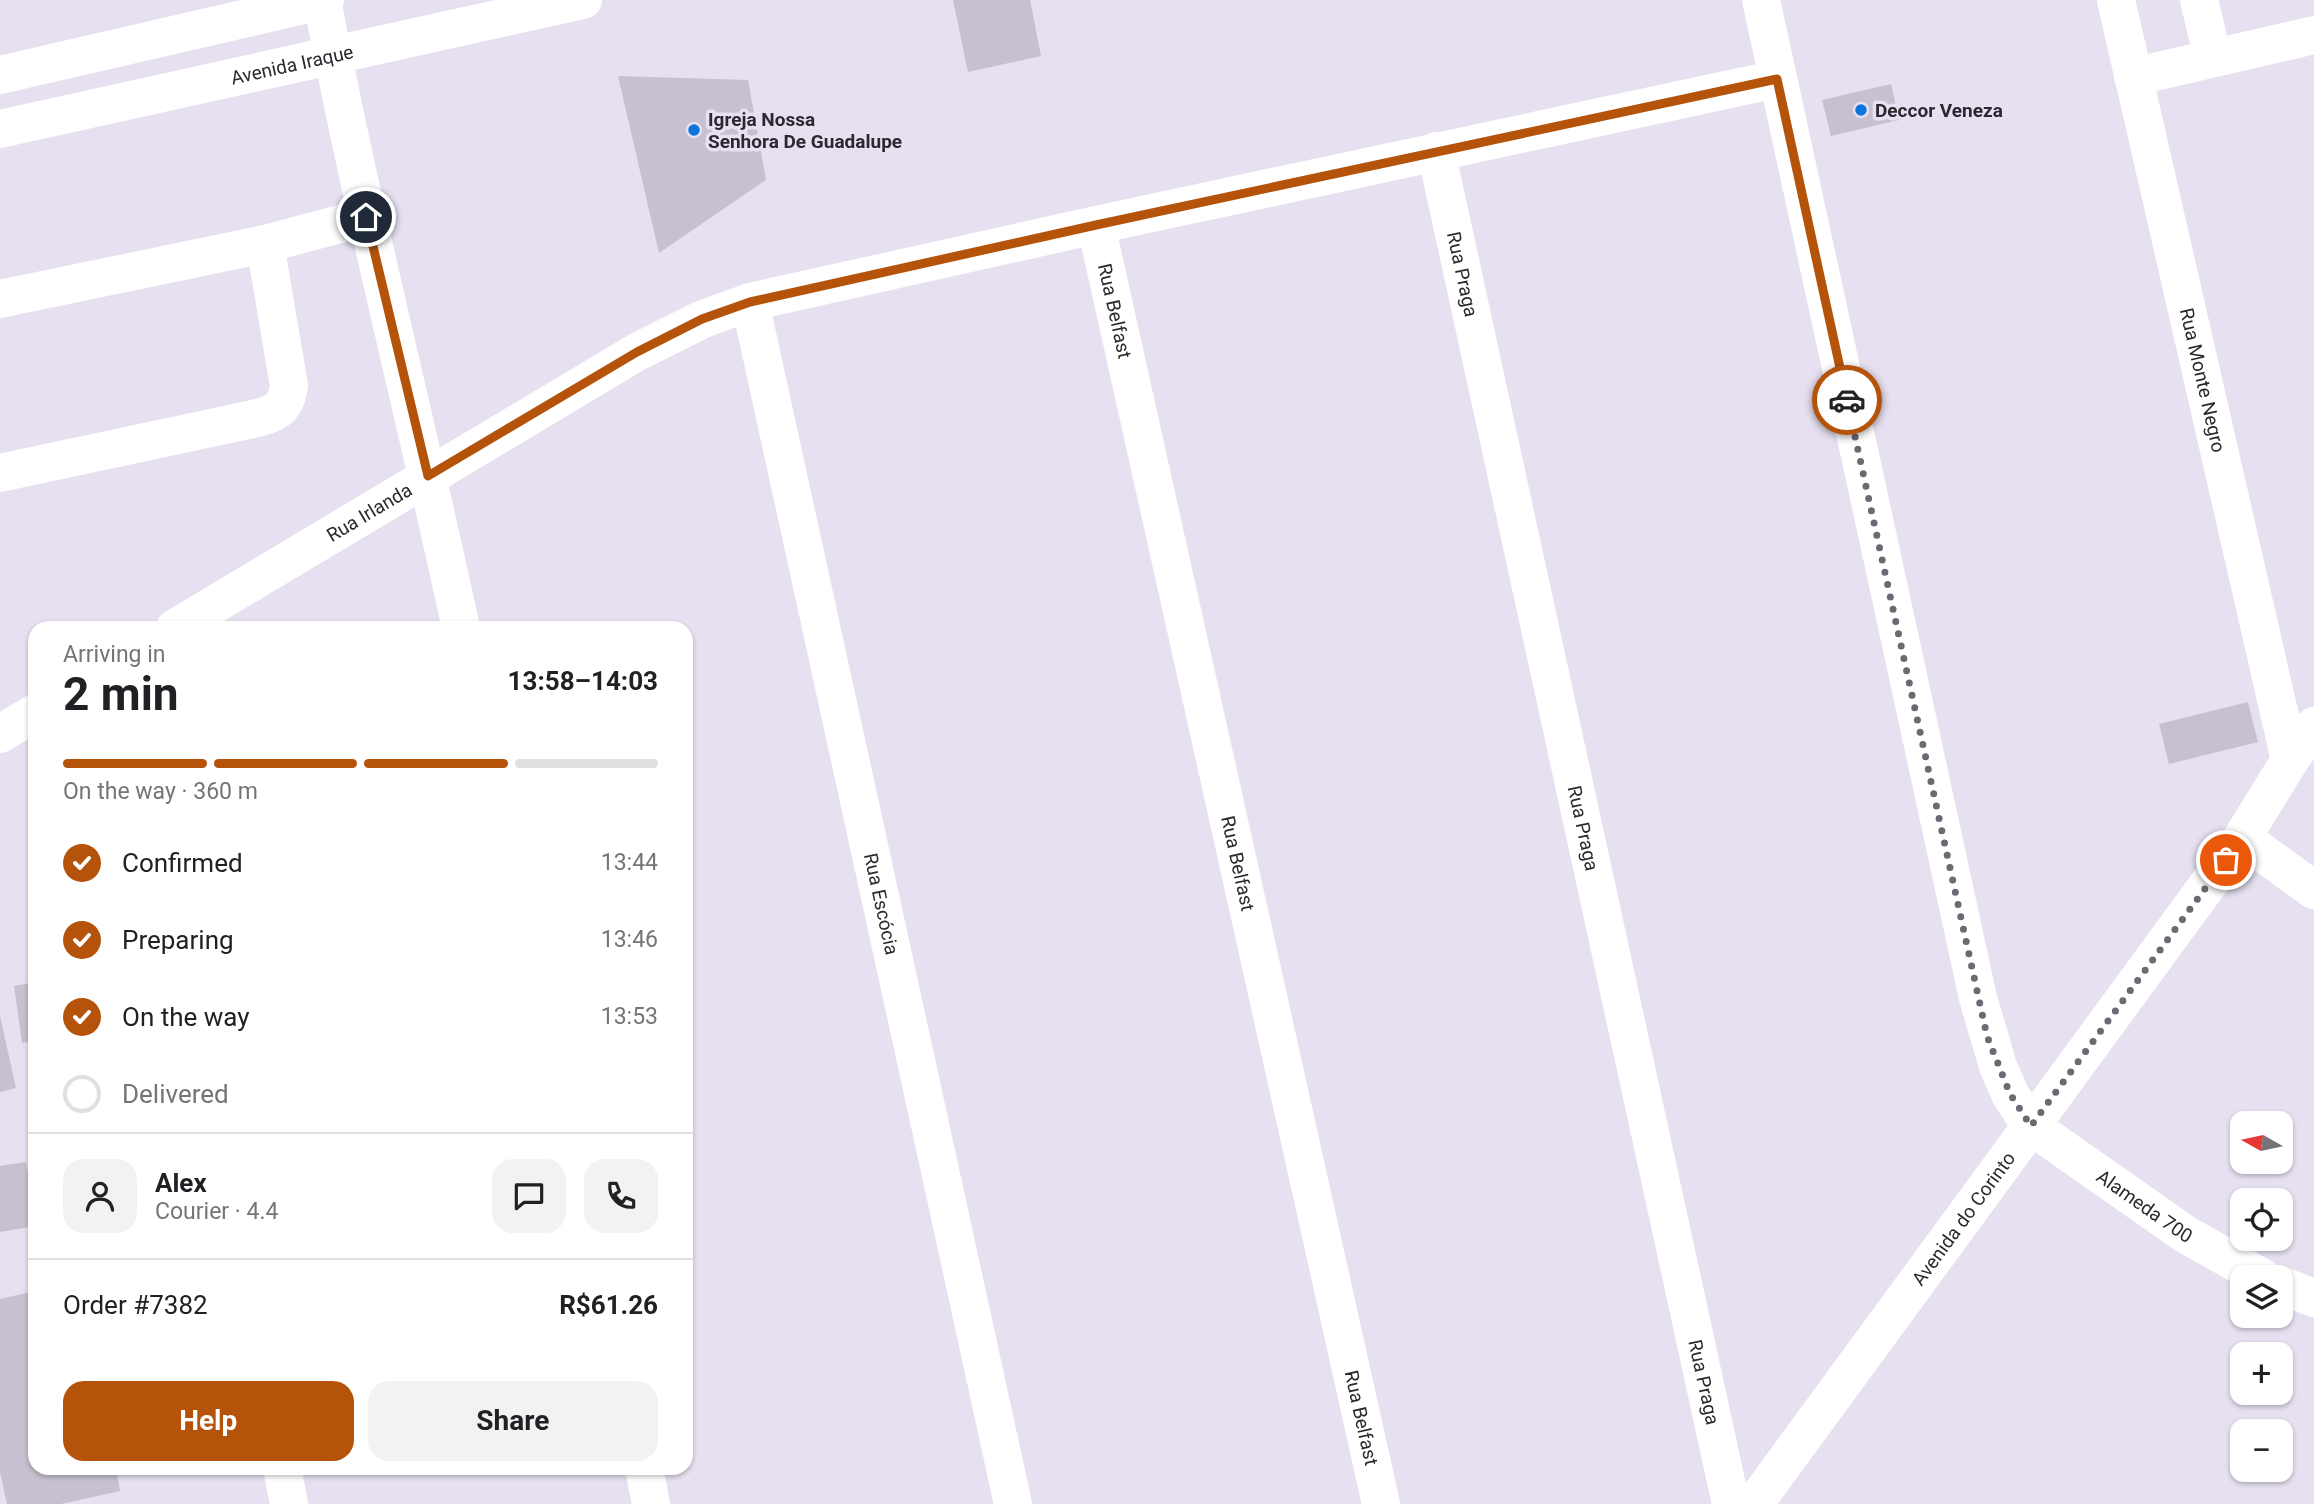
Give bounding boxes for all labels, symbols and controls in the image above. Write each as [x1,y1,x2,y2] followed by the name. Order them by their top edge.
[229,40,356,90] street label: Avenida Iraque
[1875,99,2003,122] place label: Deccor Veneza
[1853,102,1869,118] marker: Deccor Veneza
[708,108,902,153] place label: Igreja Nossa Senhora De Guadalupe
[686,122,702,138] marker: Igreja Nossa Senhora De Guadalupe
[336,187,396,247] pin
[347,198,385,236] icon: home
[1442,229,1483,319] street label: Rua Praga
[1093,261,1136,361] street label: Rua Belfast
[2175,306,2230,455] street label: Rua Monte Negro
[1812,365,1882,435] courier
[1828,381,1866,419] icon: car
[322,478,416,547] street label: Rua Irlanda
[63,641,166,668] text: Arriving in
[508,666,658,696] text: 13:58–14:03
[63,667,179,721] text: 2 min
[63,778,258,805] text: On the way · 360 m
[1563,783,1604,873] street label: Rua Praga
[1216,814,1260,913] street label: Rua Belfast
[2196,830,2256,890] pin
[2207,841,2245,879] icon: bag
[63,844,101,882] icon: check
[122,848,243,878] text: Confirmed
[601,849,658,876] text: 13:44
[859,851,903,957] street label: Rua Escócia
[63,921,101,959] icon: check
[122,925,234,955] text: Preparing
[601,926,658,953] text: 13:46
[63,998,101,1036] icon: check
[122,1002,250,1032] text: On the way
[601,1003,658,1030] text: 13:53
[122,1079,229,1109] text: Delivered
[2230,1111,2292,1174] north arrow
[2230,1111,2293,1482] map controls
[1907,1147,2020,1290] street label: Avenida do Corinto
[63,1159,137,1233] button: person
[492,1159,566,1233] button: chat
[584,1159,658,1233] button: phone
[2092,1165,2196,1248] street label: Alameda 700
[155,1168,207,1198] text: Alex
[2230,1188,2293,1251] button: locate
[155,1198,278,1225] text: Courier · 4.4
[2230,1265,2293,1328] button: layers
[63,1290,208,1320] text: Order #7382
[559,1290,658,1320] text: R$61.26
[1683,1337,1724,1427] street label: Rua Praga
[2230,1342,2293,1405] button: +
[1340,1368,1383,1468] street label: Rua Belfast
[63,1381,354,1461] button: Help
[368,1381,658,1461] button: Share
[2230,1419,2293,1482] button: −

